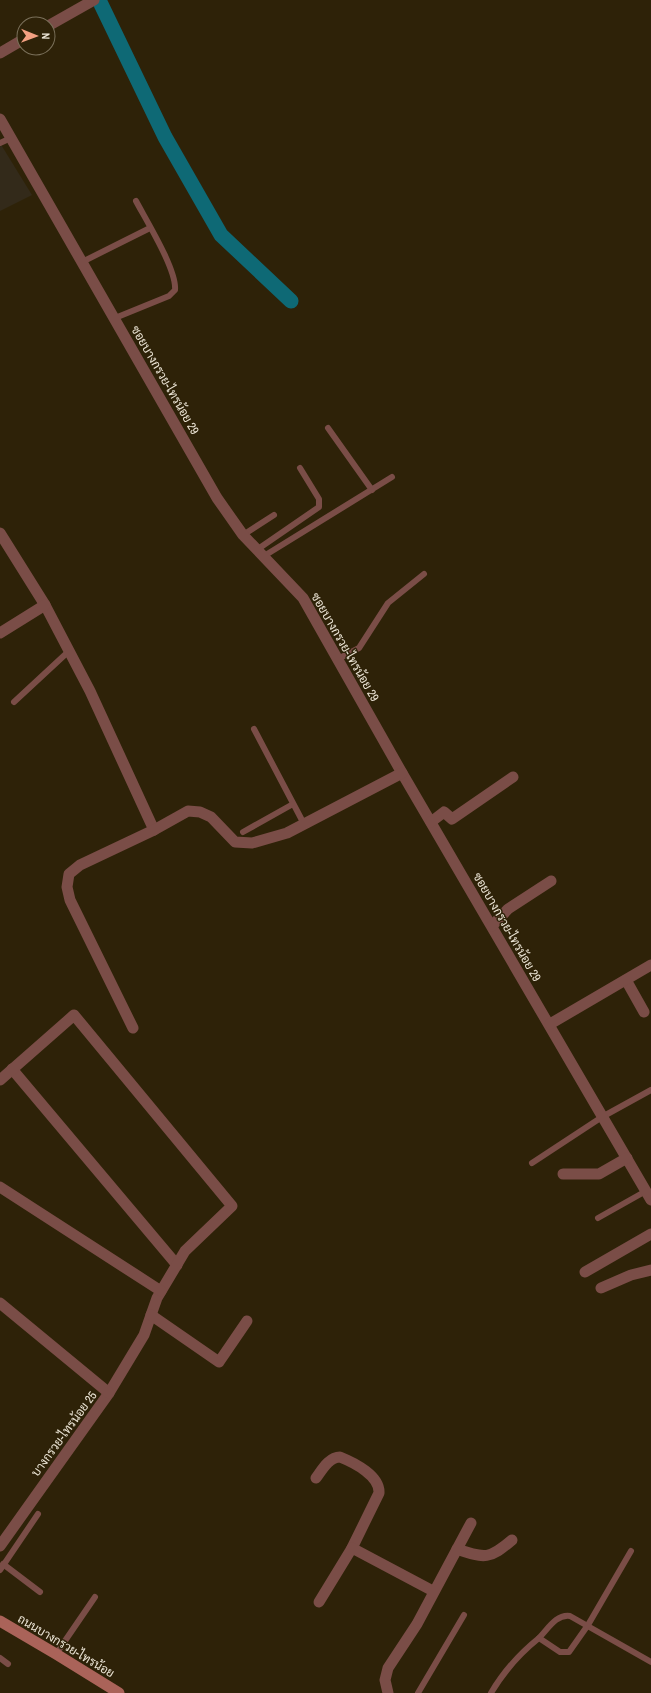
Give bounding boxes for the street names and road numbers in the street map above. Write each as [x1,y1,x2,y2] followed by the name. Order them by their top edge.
[127,323,203,437] street label: ซอยบางกรวย-ไทรน้อย 29
[307,590,383,704] street label: ซอยบางกรวย-ไทรน้อย 29
[469,870,545,984] street label: ซอยบางกรวย-ไทรน้อย 29
[28,1388,101,1480] street label: บางกรวย-ไทรน้อย 25
[15,1611,117,1681] street label: ถนนบางกรวย-ไทรน้อย

